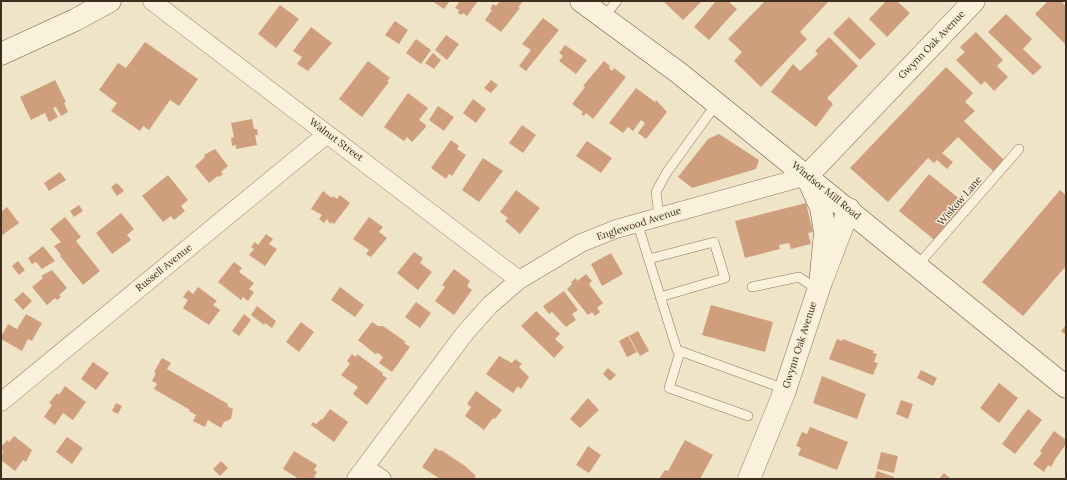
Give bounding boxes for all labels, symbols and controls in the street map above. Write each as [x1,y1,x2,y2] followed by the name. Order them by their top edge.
[896,8,968,82] street label: Gwynn Oak Avenue
[307,116,365,164] street label: Walnut Street
[789,159,863,223] street label: Windsor Mill Road
[935,174,985,228] street label: Wiskow Lane
[595,205,683,243] street label: Englewood Avenue
[133,242,195,294] street label: Russell Avenue
[780,300,820,390] street label: Gwynn Oak Avenue

